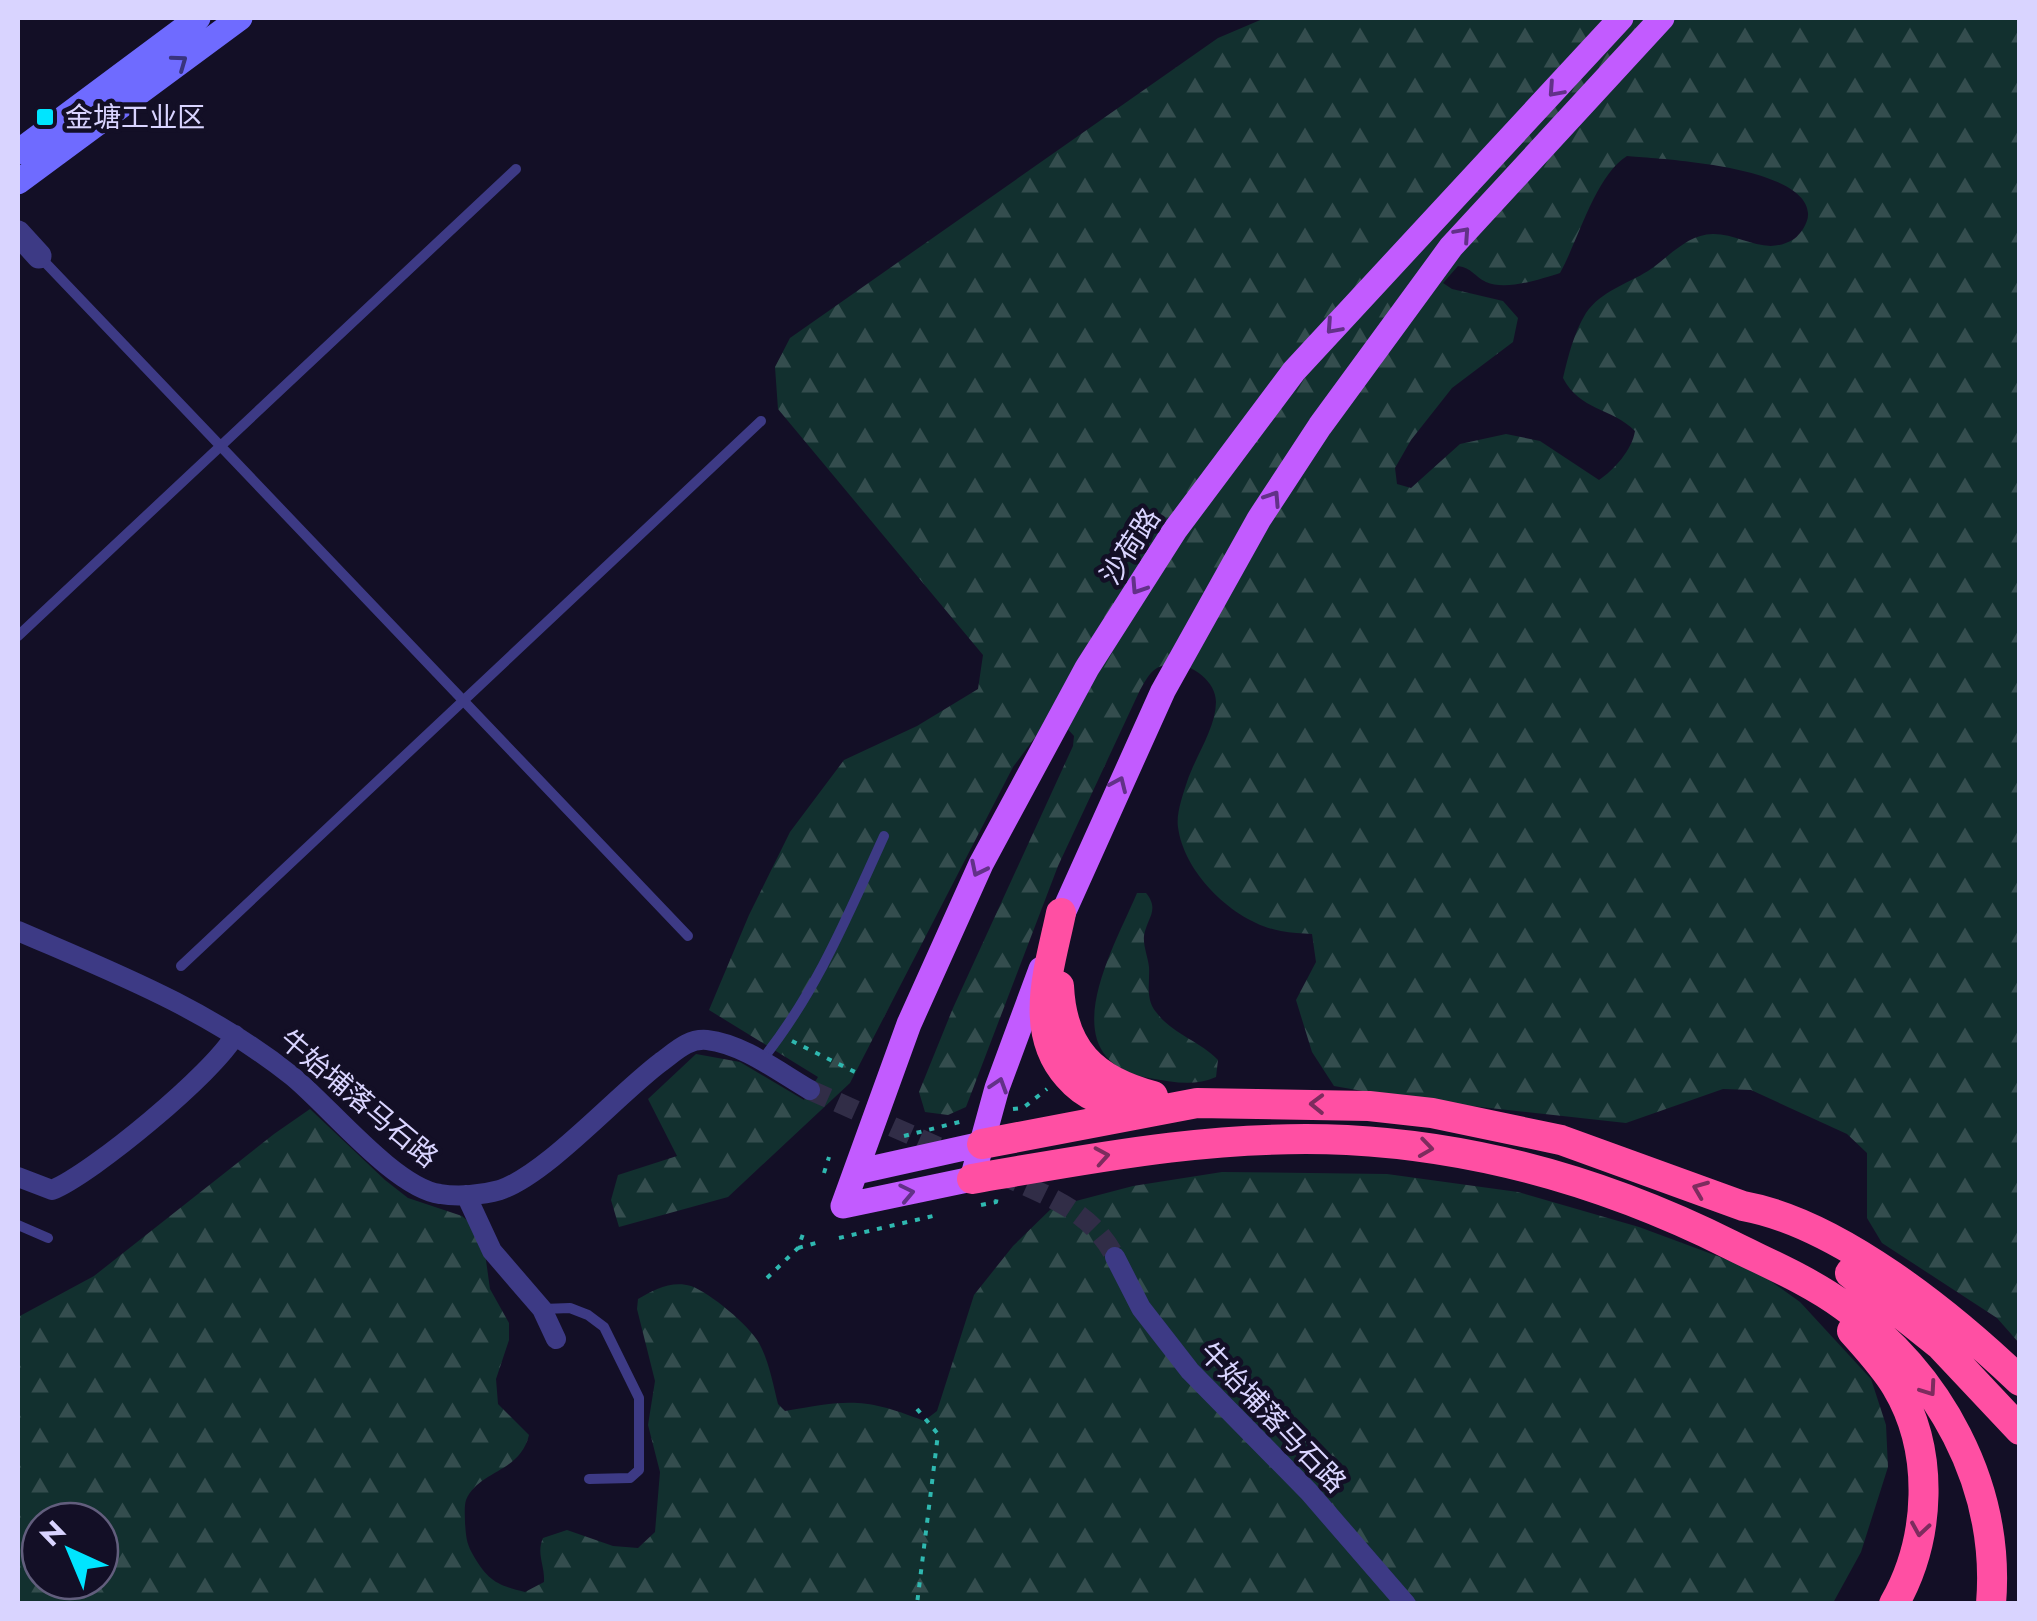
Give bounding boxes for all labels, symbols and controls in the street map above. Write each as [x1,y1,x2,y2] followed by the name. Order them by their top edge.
[169,56,187,73] one-way arrow
[1549,78,1567,97] one-way arrow
[65,97,205,138] place label: 金塘工业区
[34,106,56,128] marker: 金塘工业区
[1451,227,1469,246] one-way arrow
[1327,315,1345,334] one-way arrow
[1261,491,1280,509] one-way arrow
[1090,500,1170,593] street label: 沙荷路
[1132,576,1151,594] one-way arrow
[1107,776,1127,794] one-way arrow
[971,859,991,877] one-way arrow
[270,1020,447,1177] street label: 牛始埔落马石路
[987,1078,1007,1095] one-way arrow
[1308,1093,1324,1114] one-way arrow
[1418,1136,1434,1157] one-way arrow
[1094,1146,1111,1167] one-way arrow
[1692,1181,1710,1201] one-way arrow
[899,1183,916,1204] one-way arrow
[1190,1333,1355,1502] street label: 牛始埔落马石路
[1917,1378,1935,1396] one-way arrow
[20,1501,120,1601] north arrow
[31,1511,75,1556] text: N
[1910,1521,1931,1538] one-way arrow

